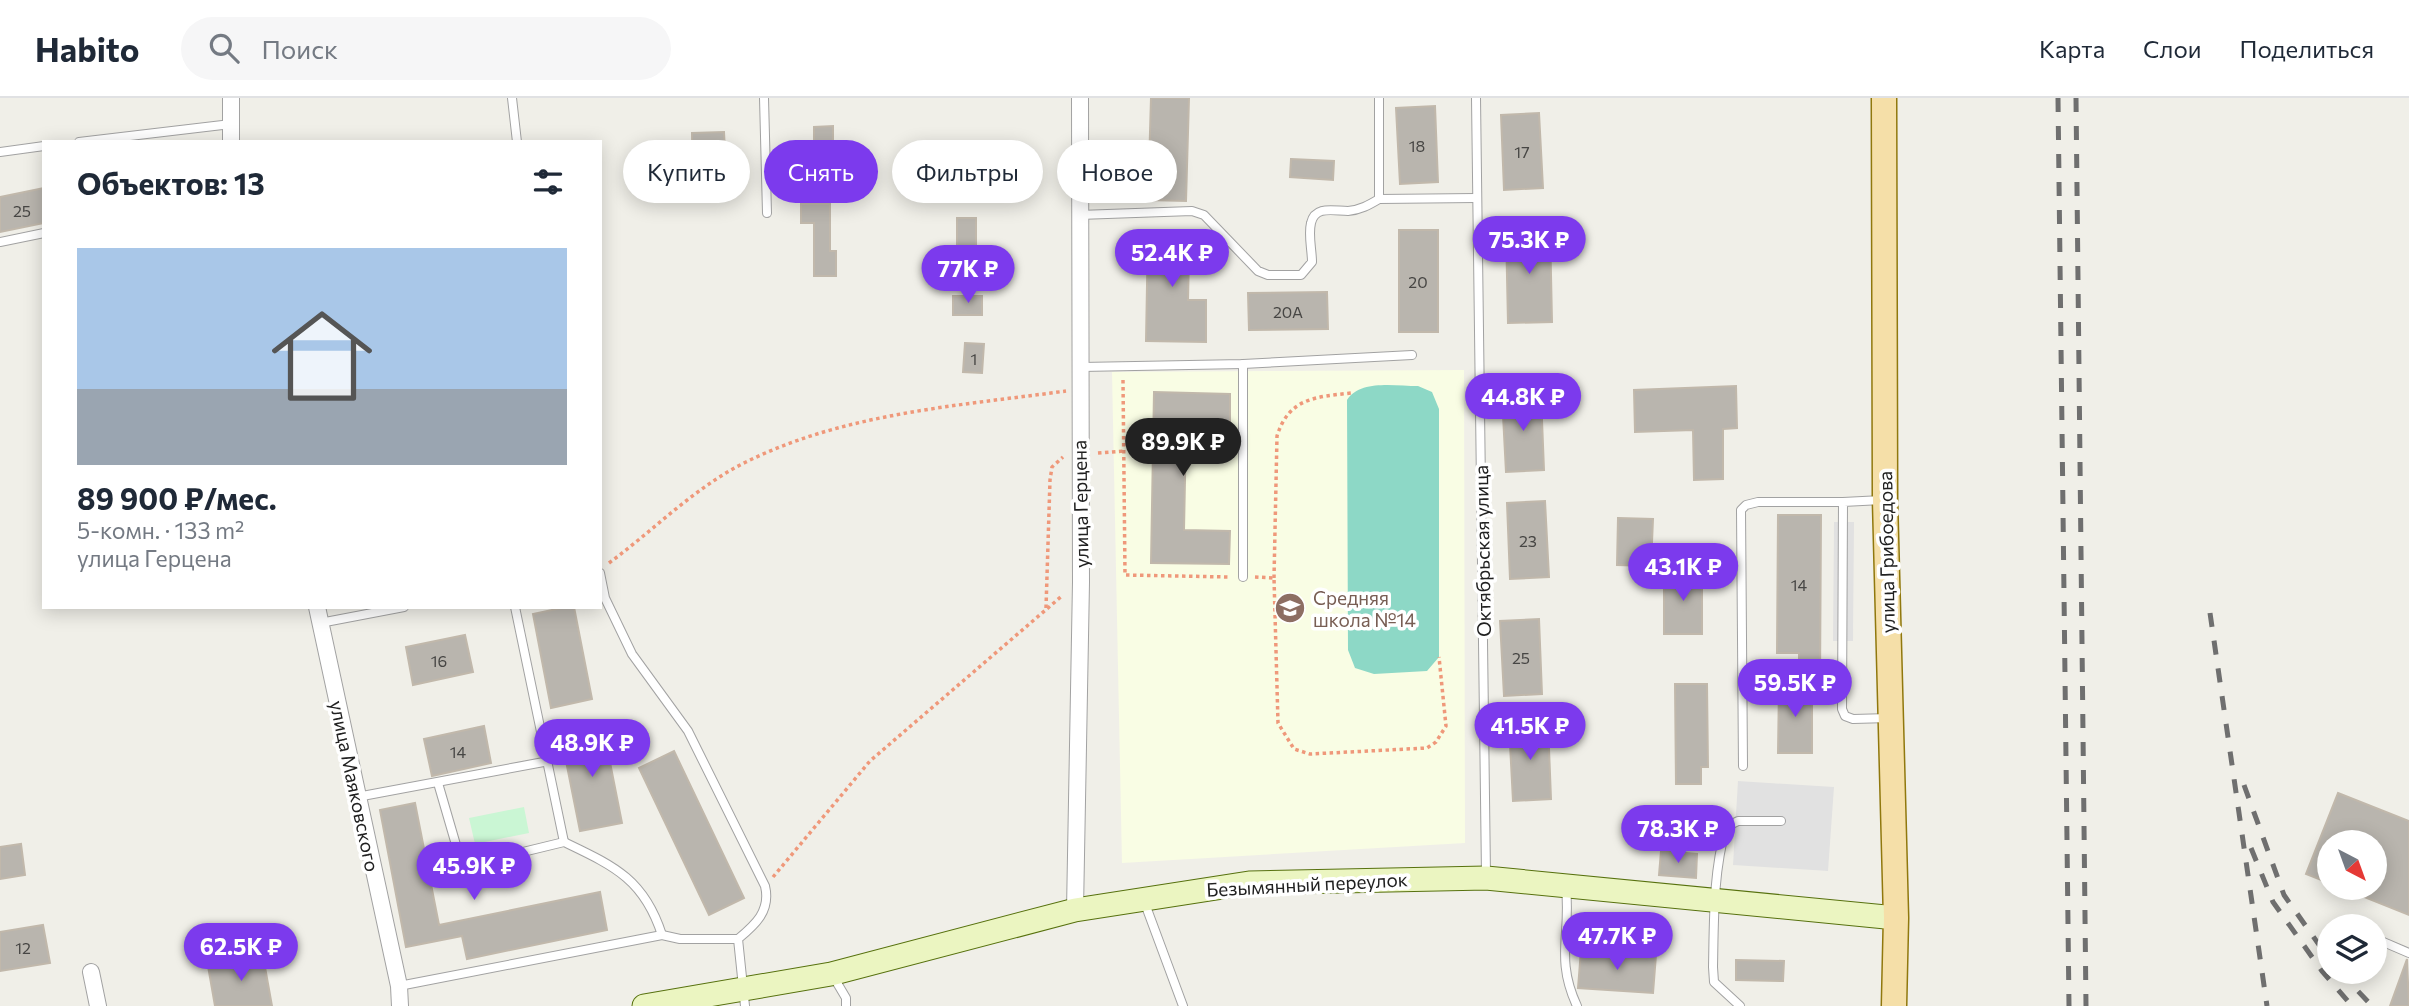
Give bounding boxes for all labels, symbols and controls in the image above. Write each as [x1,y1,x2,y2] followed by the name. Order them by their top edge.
[181,17,671,80] search box
[35,28,139,69] text: Habito
[205,29,243,67] icon: search
[261,33,338,64] text: Поиск
[2039,34,2105,63] text: Карта
[2143,34,2201,63] text: Слои
[2239,34,2374,63] text: Поделиться
[1409,136,1425,155] house number: 18
[623,140,750,203] chip: Купить
[764,140,878,203] chip: Снять
[892,140,1043,203] chip: Фильтры
[1057,140,1177,203] chip: Новое
[1514,142,1530,161] house number: 17
[529,163,567,201] icon: filters
[77,164,265,201] text: Объектов: 13
[13,201,31,220] house number: 25
[1464,216,1594,276] pin: 75.3K ₽
[1489,225,1569,253] text: 75.3K ₽
[1107,230,1237,289] pin: 52.4K ₽
[1131,238,1213,266] text: 52.4K ₽
[919,246,1017,305] pin: 77K ₽
[938,254,998,282] text: 77K ₽
[1408,272,1428,291] house number: 20
[259,293,385,419] icon: home
[1273,302,1303,321] house number: 20А
[971,349,977,368] house number: 1
[1458,374,1588,433] pin: 44.8K ₽
[1481,382,1565,410] text: 44.8K ₽
[1118,418,1248,478] pin: 89.9K ₽
[1141,427,1225,455] text: 89.9K ₽
[1067,440,1093,568] street label: улица Герцена
[1469,465,1495,637] street label: Октябрьская улица
[1873,471,1899,633] street label: улица Грибоедова
[77,479,277,516] text: 89 900 ₽/мес.
[77,516,244,544] text: 5-комн. · 133 m²
[1519,531,1537,550] house number: 23
[77,544,232,572] text: улица Герцена
[1618,544,1748,603] pin: 43.1K ₽
[1644,552,1722,580] text: 43.1K ₽
[1791,575,1808,594] house number: 14
[1313,586,1416,631] place label: Средняя школа №14
[1273,591,1307,625] school or university icon: Средняя школа №14
[1512,648,1530,667] house number: 25
[431,651,447,670] house number: 16
[1730,660,1860,719] pin: 59.5K ₽
[1754,668,1836,696] text: 59.5K ₽
[326,698,384,874] street label: улица Маяковского
[1465,702,1595,762] pin: 41.5K ₽
[1491,711,1569,739] text: 41.5K ₽
[527,720,657,779] pin: 48.9K ₽
[550,728,634,756] text: 48.9K ₽
[450,742,467,761] house number: 14
[1613,806,1743,865] pin: 78.3K ₽
[1637,814,1719,842] text: 78.3K ₽
[2317,830,2387,900] north arrow
[2317,830,2387,984] map controls
[409,842,539,902] pin: 45.9K ₽
[433,851,515,879] text: 45.9K ₽
[1206,867,1408,901] street label: Безымянный переулок
[1552,912,1682,972] pin: 47.7K ₽
[2317,914,2387,984] button: layers
[1578,921,1656,949] text: 47.7K ₽
[176,924,306,983] pin: 62.5K ₽
[200,932,282,960] text: 62.5K ₽
[15,938,31,957] house number: 12

